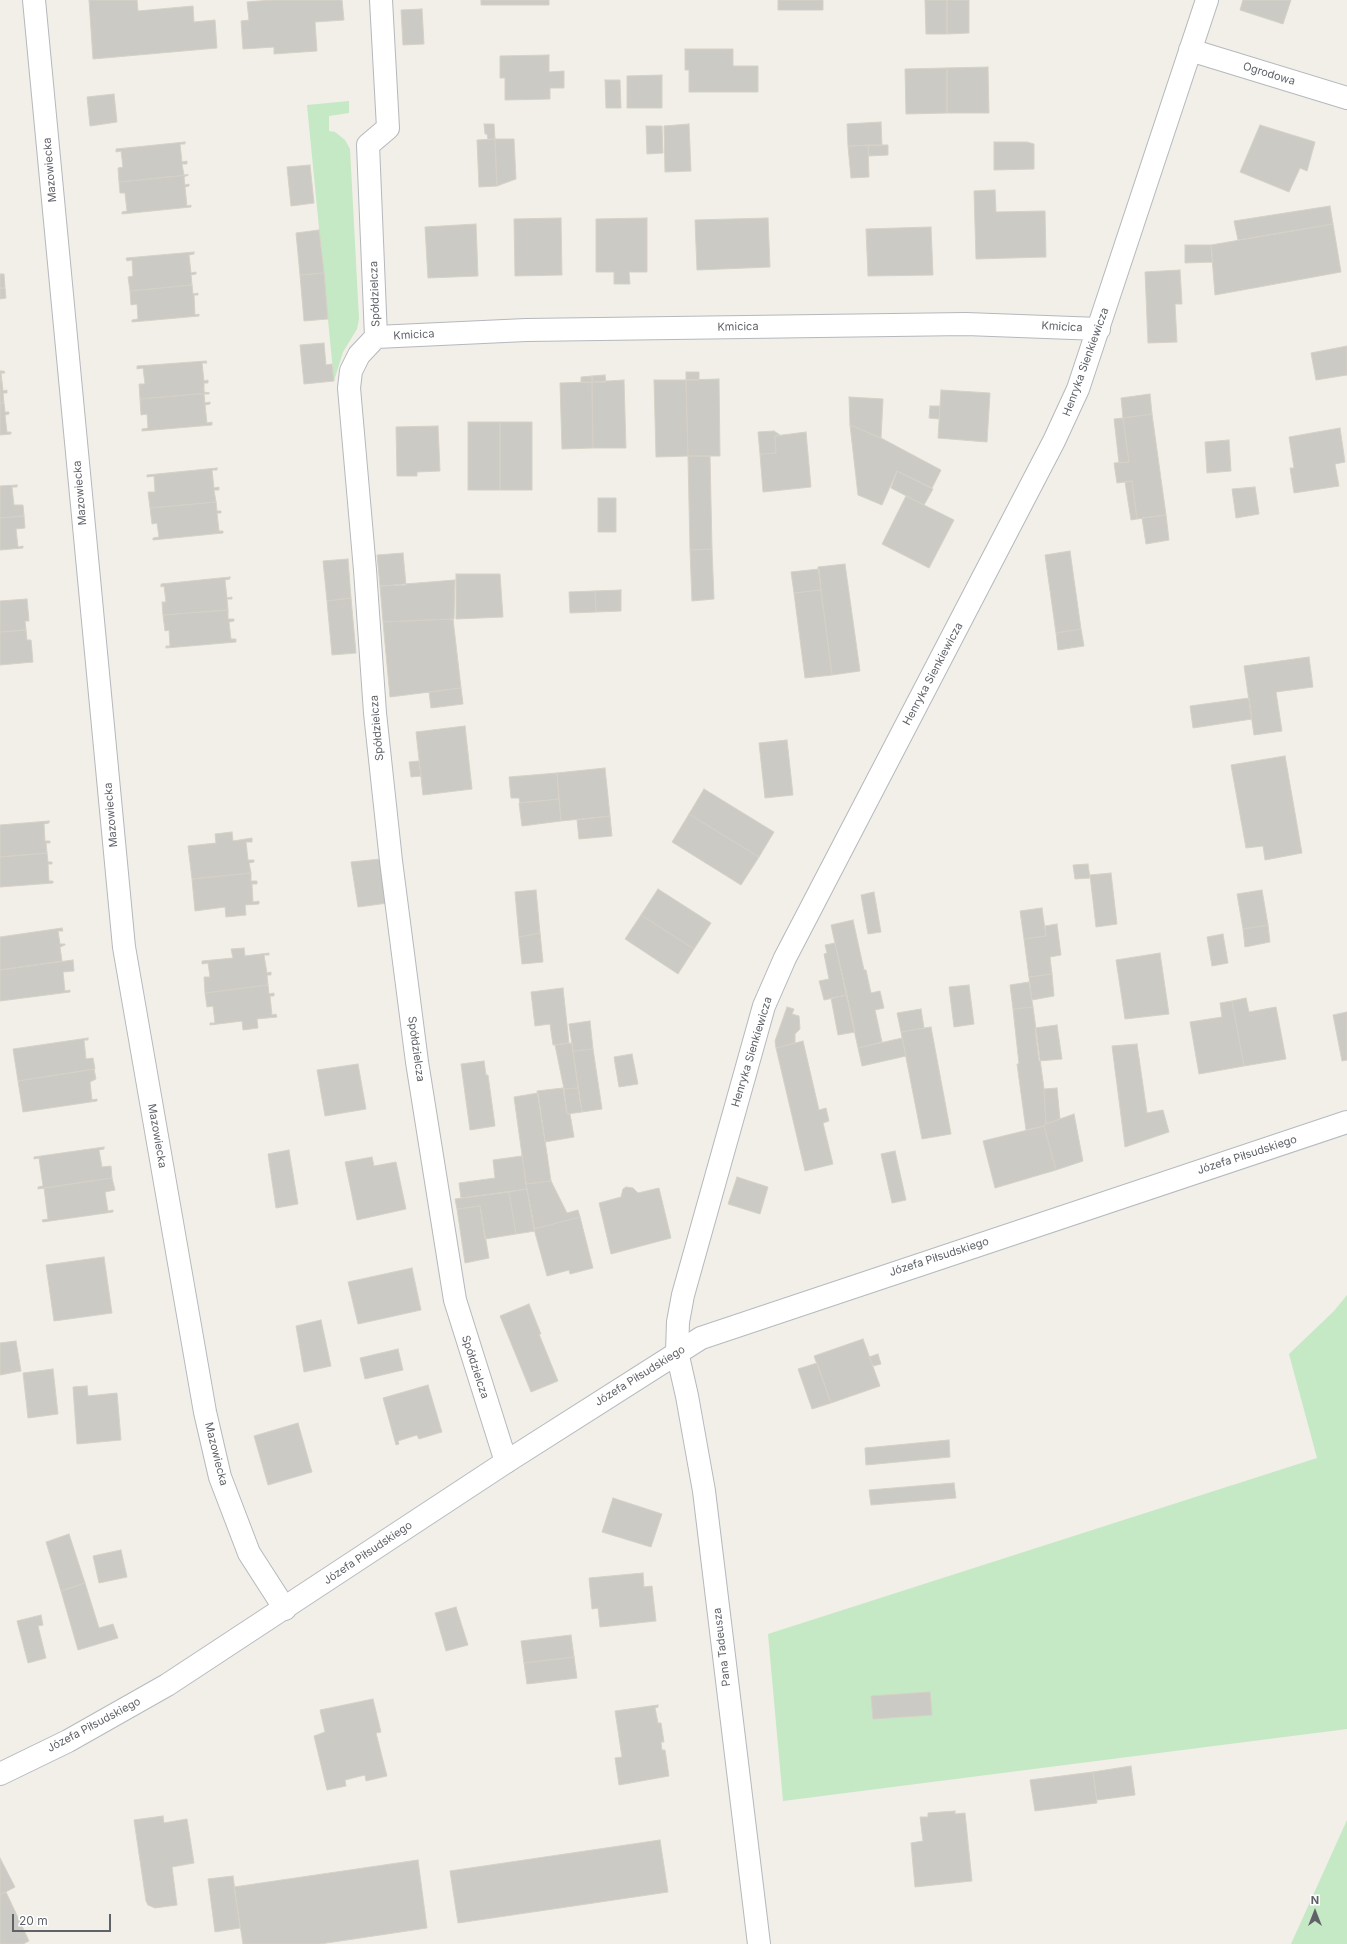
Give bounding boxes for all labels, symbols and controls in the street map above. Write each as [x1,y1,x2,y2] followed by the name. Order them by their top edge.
[1241,60,1297,88] street label: Ogrodowa
[41,137,59,203] street label: Mazowiecka
[367,261,383,327] street label: Spółdzielcza
[1060,306,1112,418] street label: Henryka Sienkiewicza
[1041,319,1083,335] street label: Kmicica
[717,320,759,334] street label: Kmicica
[393,327,435,343] street label: Kmicica
[71,460,89,526] street label: Mazowiecka
[900,620,966,728] street label: Henryka Sienkiewicza
[368,695,386,761] street label: Spółdzielcza
[102,782,120,848] street label: Mazowiecka
[729,995,775,1109] street label: Henryka Sienkiewicza
[405,1015,427,1083] street label: Spółdzielcza
[145,1103,169,1169] street label: Mazowiecka
[1196,1133,1298,1177] street label: Józefa Piłsudskiego
[888,1235,990,1279] street label: Józefa Piłsudskiego
[459,1334,491,1400] street label: Spółdzielcza
[592,1343,688,1409] street label: Józefa Piłsudskiego
[202,1421,230,1487] street label: Mazowiecka
[321,1518,415,1588] street label: Józefa Piłsudskiego
[711,1607,733,1687] street label: Pana Tadeusza
[45,1695,143,1755] street label: Józefa Piłsudskiego
[1295,1892,1335,1932] north arrow
[1311,1893,1319,1907] text: N
[14,1906,113,1932] scale bar
[19,1913,48,1928] text: 20 m

